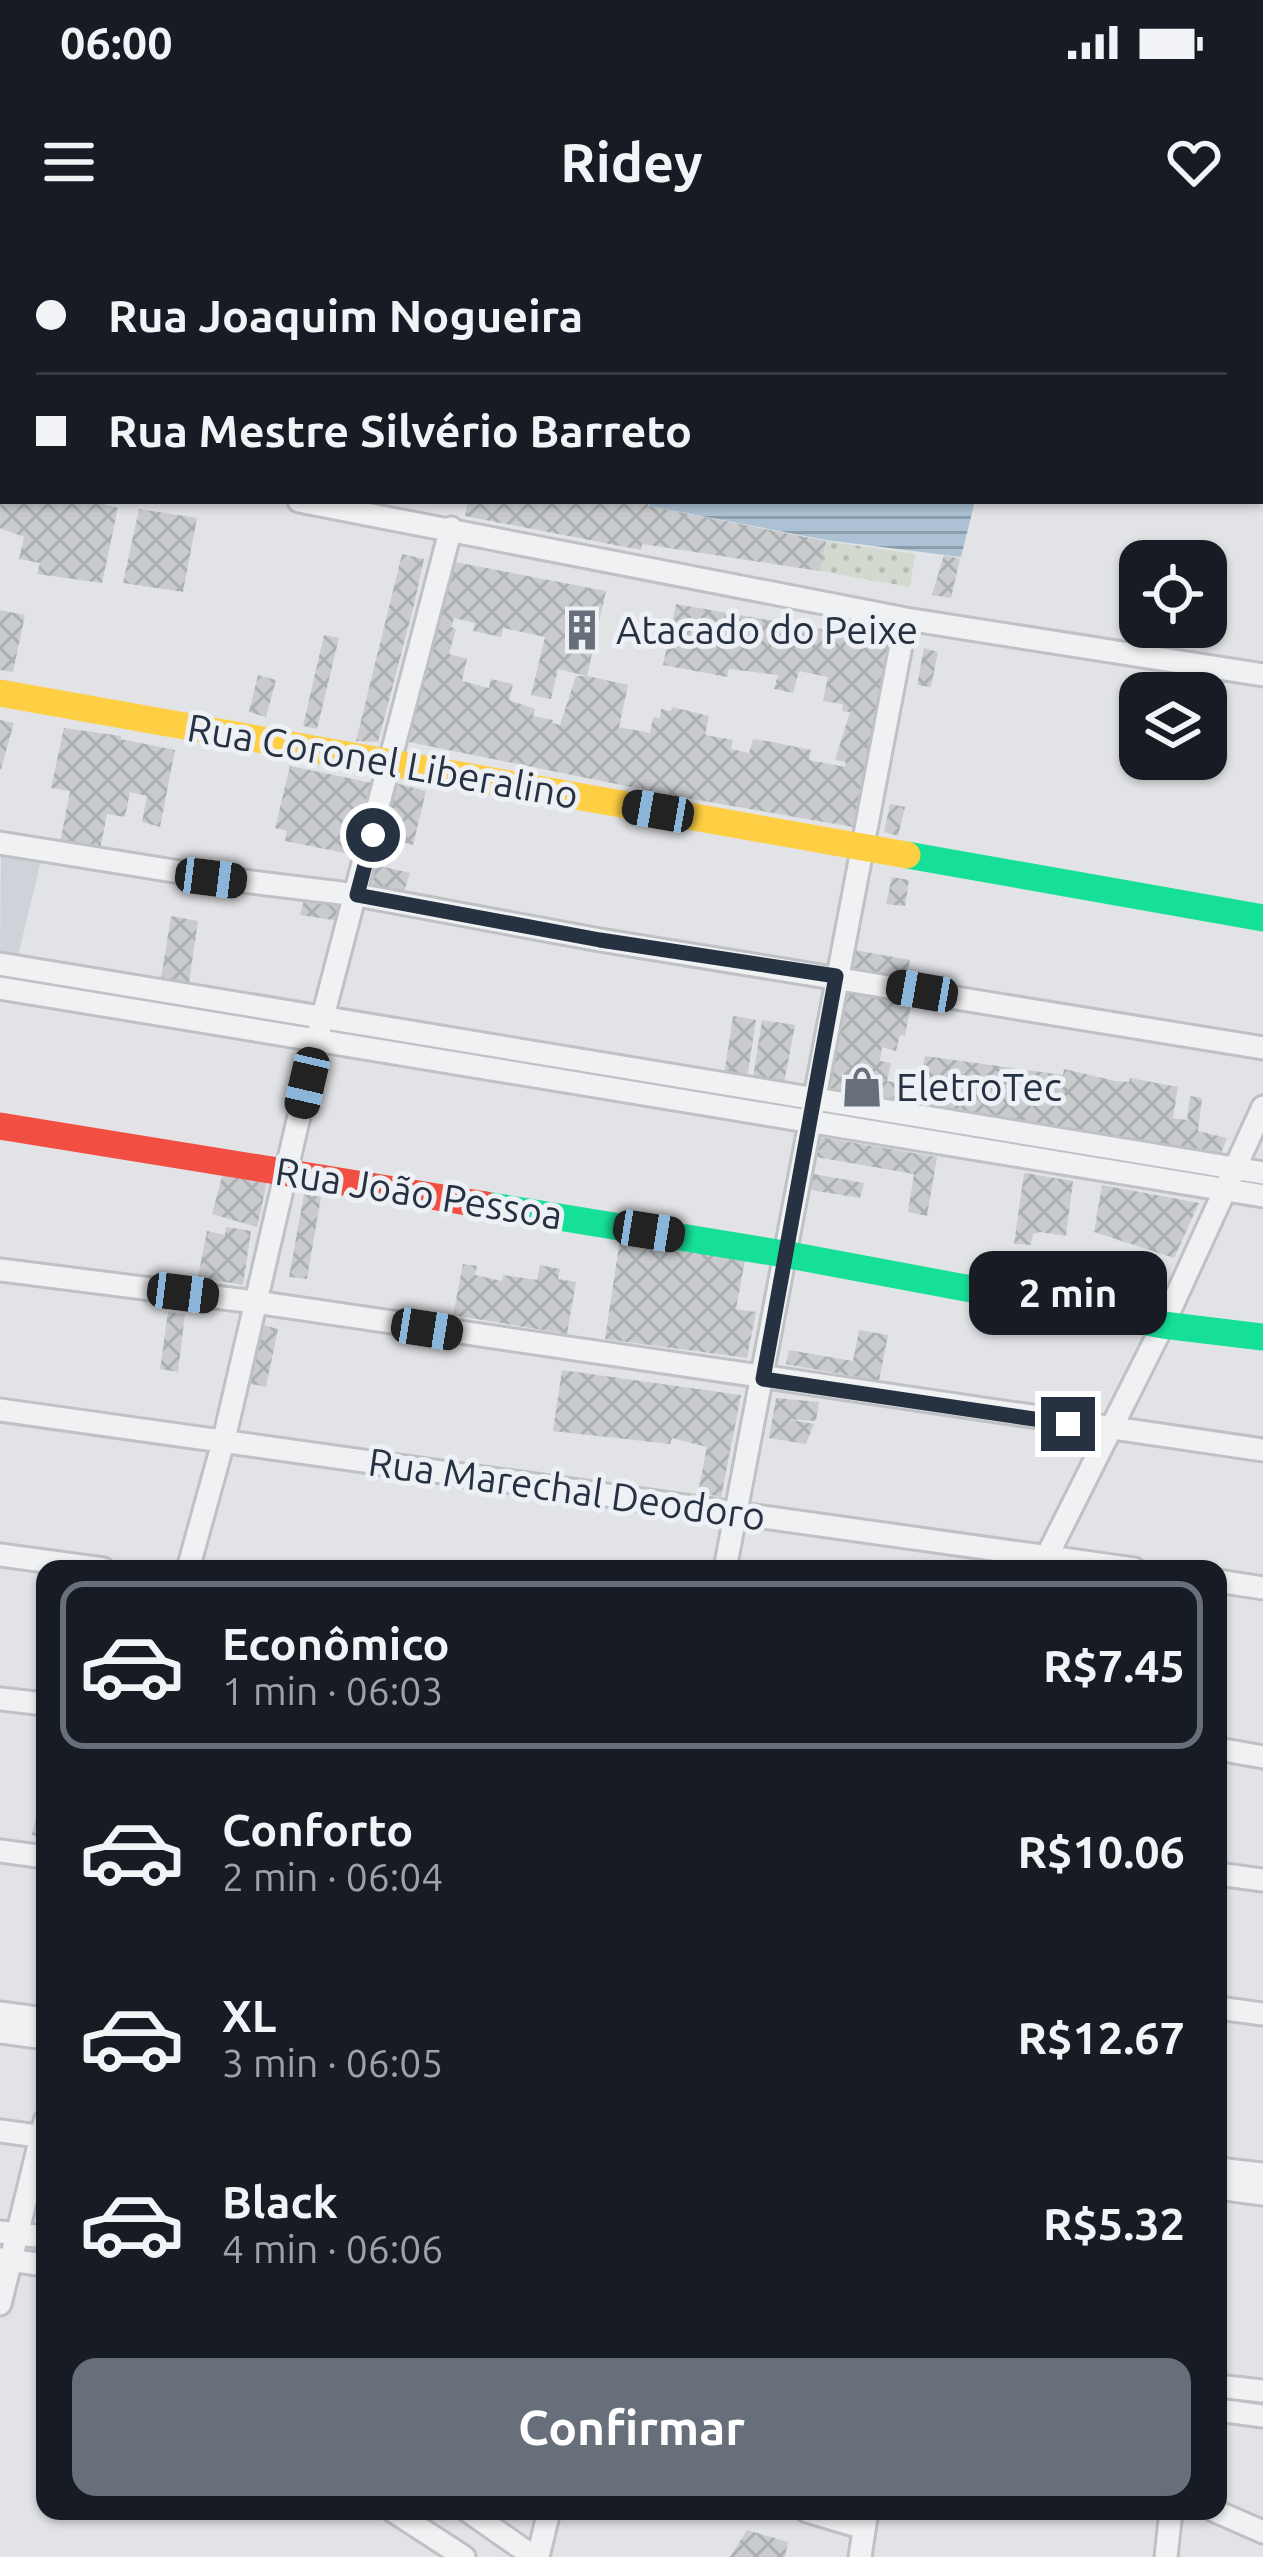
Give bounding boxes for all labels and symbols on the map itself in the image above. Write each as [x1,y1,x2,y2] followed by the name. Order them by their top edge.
[559,607,605,653] building icon: Atacado do Peixe
[616,608,918,651] place label: Atacado do Peixe
[184,705,582,816] street label: Rua Coronel Liberalino
[619,787,697,835] car
[346,808,400,862] route start
[173,856,249,900] car
[883,967,961,1015] car
[281,1044,333,1122] car
[839,1064,885,1110] shop icon: EletroTec
[896,1065,1062,1108] place label: EletroTec
[272,1149,566,1236] street label: Rua João Pessoa
[611,1208,687,1254] car
[969,1250,1167,1334] callout: 2 min
[145,1271,221,1315] car
[389,1306,465,1352] car
[1041,1397,1095,1451] route end
[366,1439,768,1538] street label: Rua Marechal Deodoro

